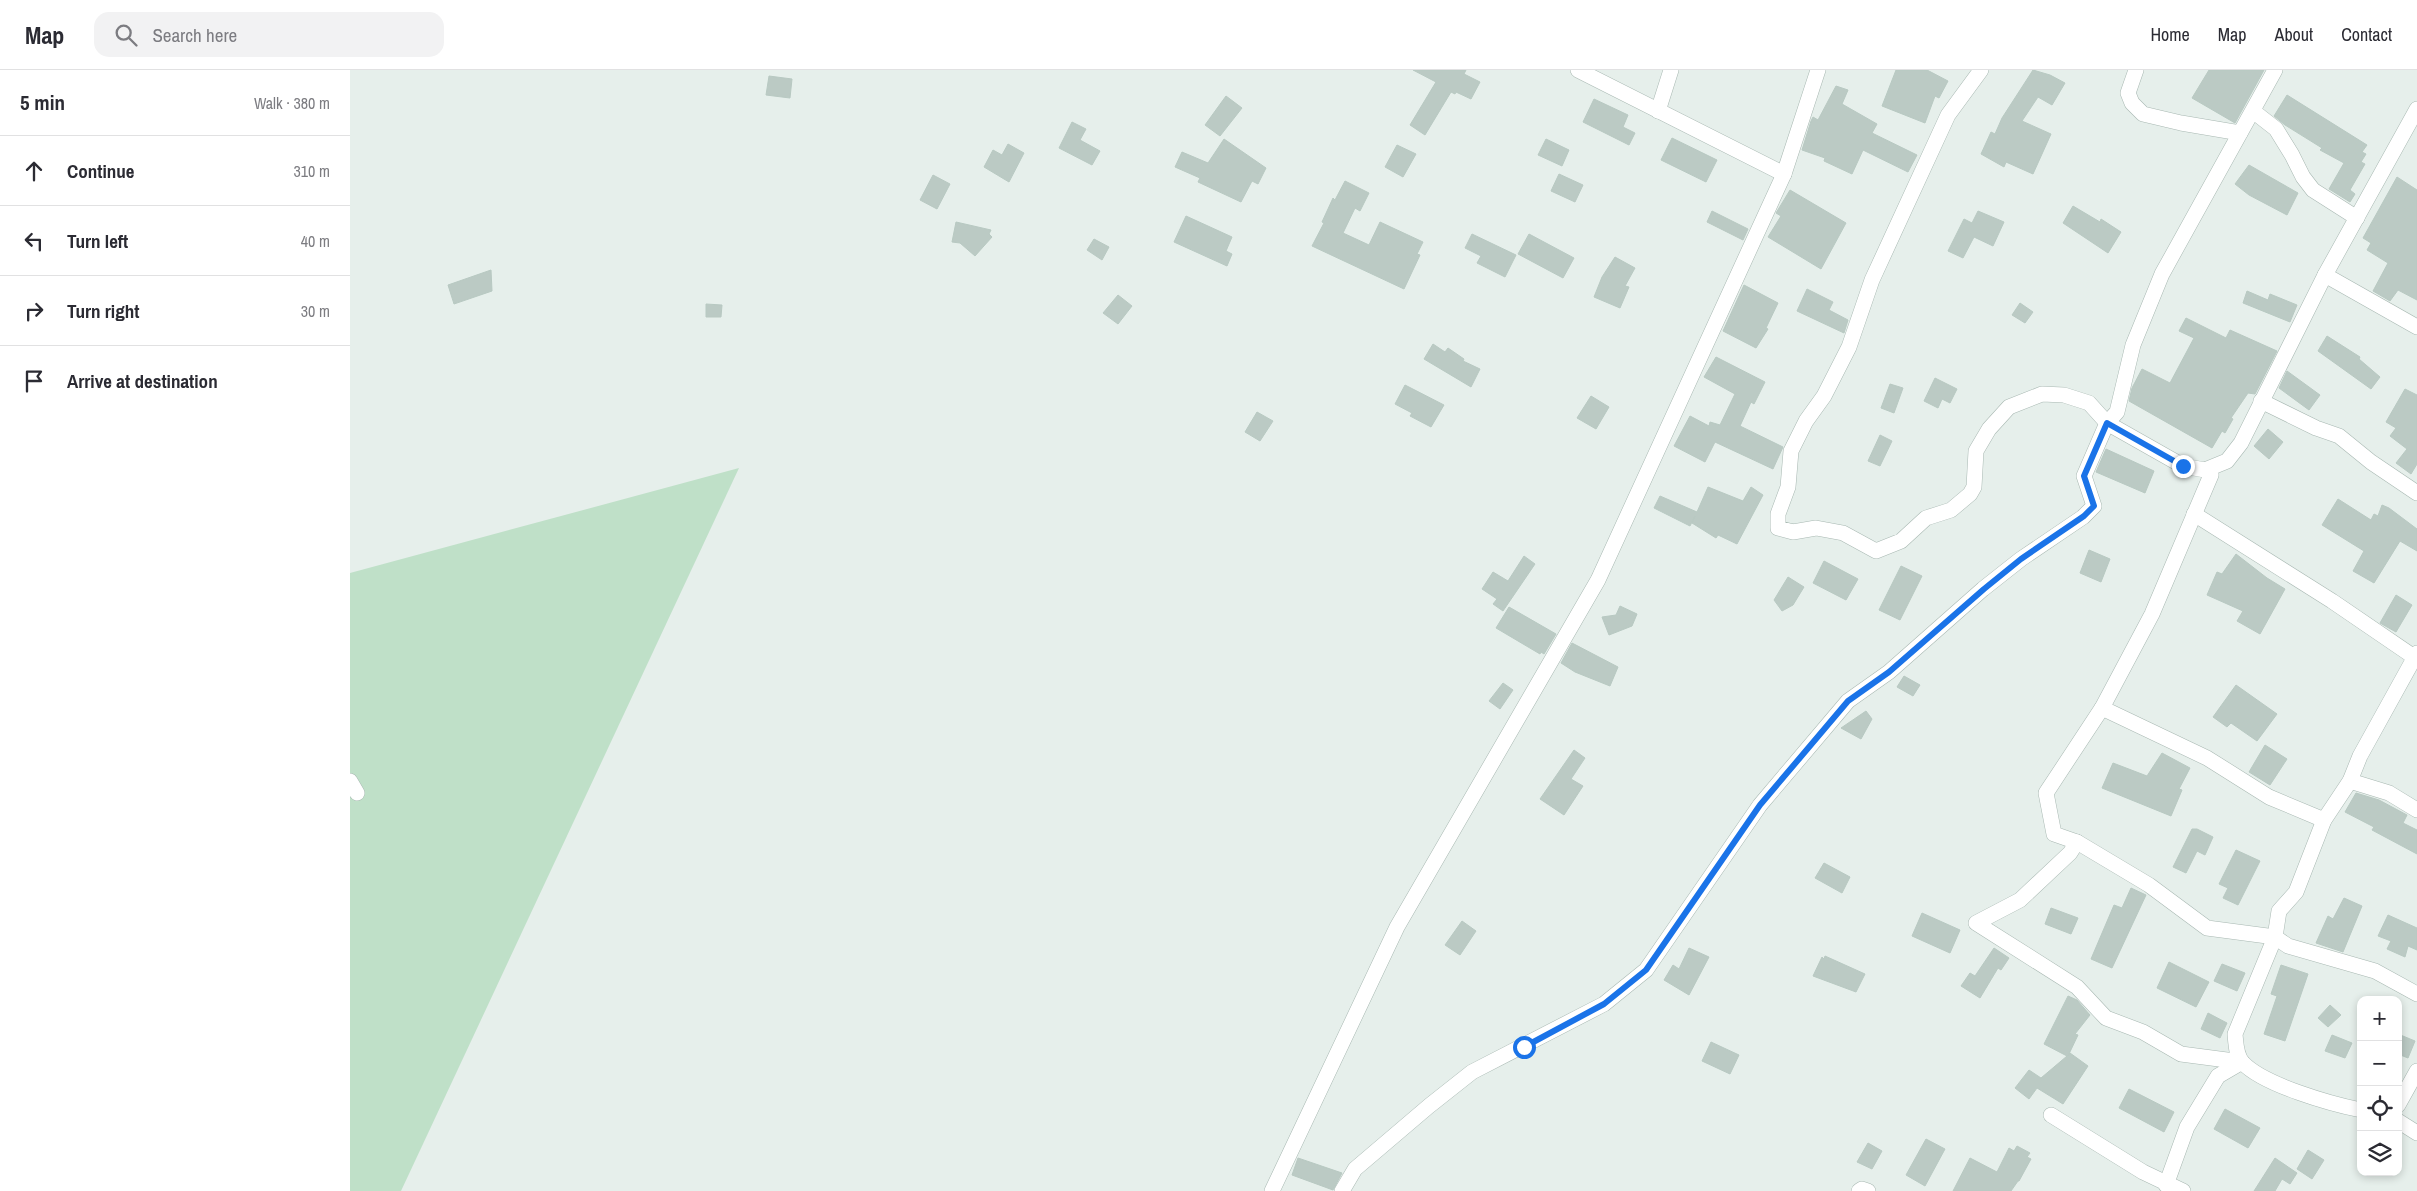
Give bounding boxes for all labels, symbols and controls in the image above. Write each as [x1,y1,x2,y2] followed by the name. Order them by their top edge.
[94,12,444,57] search box
[25,19,64,51] text: Map
[112,21,140,49] icon: search
[152,22,237,48] text: Search here
[2150,22,2190,47] text: Home
[2218,22,2247,47] text: Map
[2275,22,2313,47] text: About
[2341,22,2392,47] text: Contact
[20,88,65,117] text: 5 min
[254,92,330,114] text: Walk · 380 m
[20,157,48,185] icon: ahead
[67,158,135,184] text: Continue
[294,160,330,182] text: 310 m
[20,227,48,255] icon: left
[67,228,128,254] text: Turn left
[301,230,330,252] text: 40 m
[20,297,48,325] icon: right
[67,298,139,324] text: Turn right
[301,300,330,322] text: 30 m
[20,367,48,395] icon: arrive
[67,368,218,394] text: Arrive at destination
[2172,455,2195,478] route end
[2357,996,2402,1176] map controls
[2357,996,2402,1041] button: +
[1513,1036,1536,1059] route start
[2357,1041,2402,1086] button: −
[2357,1086,2402,1131] button: locate
[2357,1131,2402,1176] button: layers

